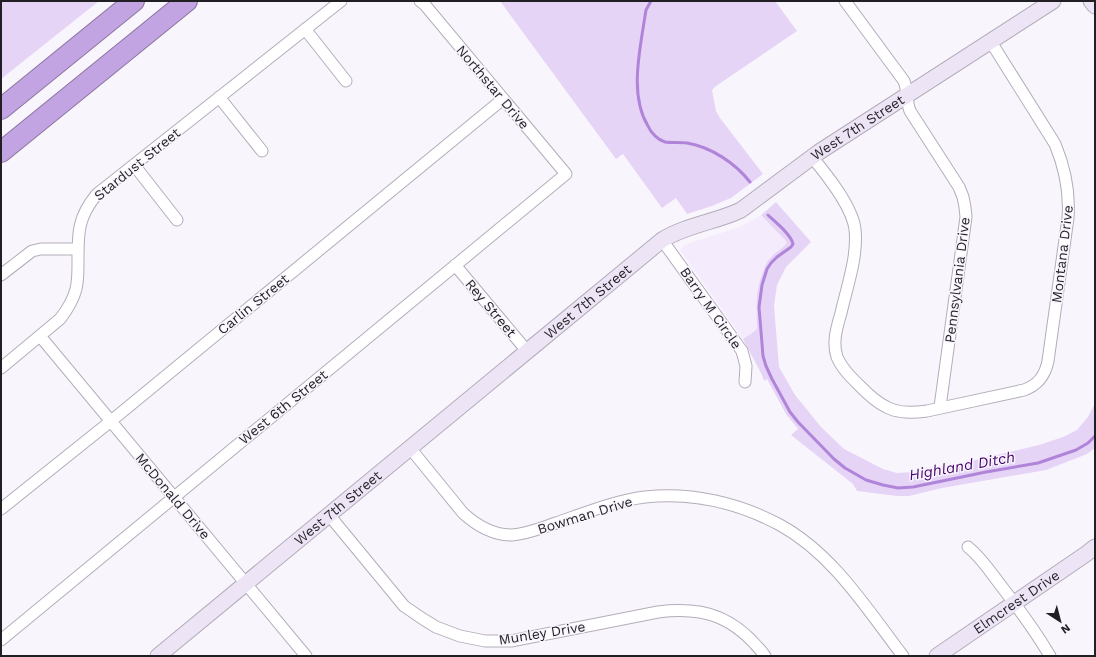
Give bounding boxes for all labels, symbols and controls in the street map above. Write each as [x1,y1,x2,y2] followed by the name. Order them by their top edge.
[453,42,533,132] street label: Northstar Drive
[808,91,907,163] street label: West 7th Street
[91,124,183,204] street label: Stardust Street
[1048,204,1076,304] street label: Montana Drive
[941,216,973,344] street label: Pennsylvania Drive
[541,261,634,342] street label: West 7th Street
[677,264,745,352] street label: Barry M Circle
[214,270,292,338] street label: Carlin Street
[462,276,520,340] street label: Rey Street
[236,366,330,448] street label: West 6th Street
[908,448,1016,484] water label: Highland Ditch
[132,450,214,542] street label: McDonald Drive
[291,467,384,548] street label: West 7th Street
[536,493,634,537] street label: Bowman Drive
[970,567,1062,637] street label: Elmcrest Drive
[1040,601,1080,641] north arrow
[497,618,587,648] street label: Munley Drive
[1058,621,1073,636] text: N

